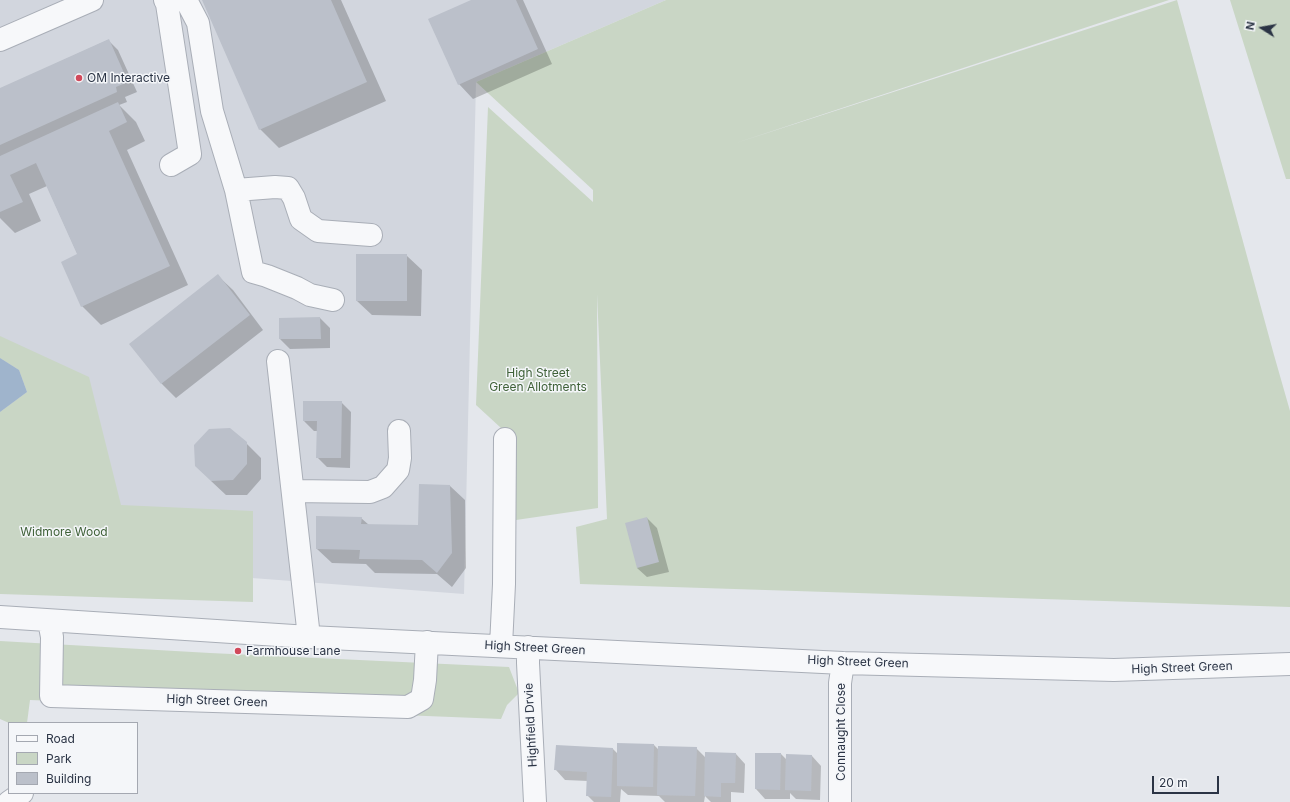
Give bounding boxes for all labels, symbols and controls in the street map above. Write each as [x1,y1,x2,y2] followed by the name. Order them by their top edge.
[1242,8,1282,48] north arrow
[1243,20,1258,31] text: N
[87,71,170,85] place label: OM Interactive
[74,73,84,83] marker: OM Interactive
[489,366,587,394] park label: High Street Green Allotments
[20,525,108,539] park label: Widmore Wood
[484,638,586,658] street label: High Street Green
[246,644,340,658] place label: Farmhouse Lane
[233,646,243,656] marker: Farmhouse Lane
[807,653,909,671] street label: High Street Green
[1131,659,1233,677] street label: High Street Green
[522,683,540,767] street label: Highfield Drvie
[834,683,848,781] street label: Connaught Close
[166,692,268,710] street label: High Street Green
[8,722,138,794] legend
[46,731,75,746] text: Road
[46,751,72,766] text: Park
[1154,768,1221,794] scale bar
[46,771,91,786] text: Building
[1159,775,1188,790] text: 20 m

